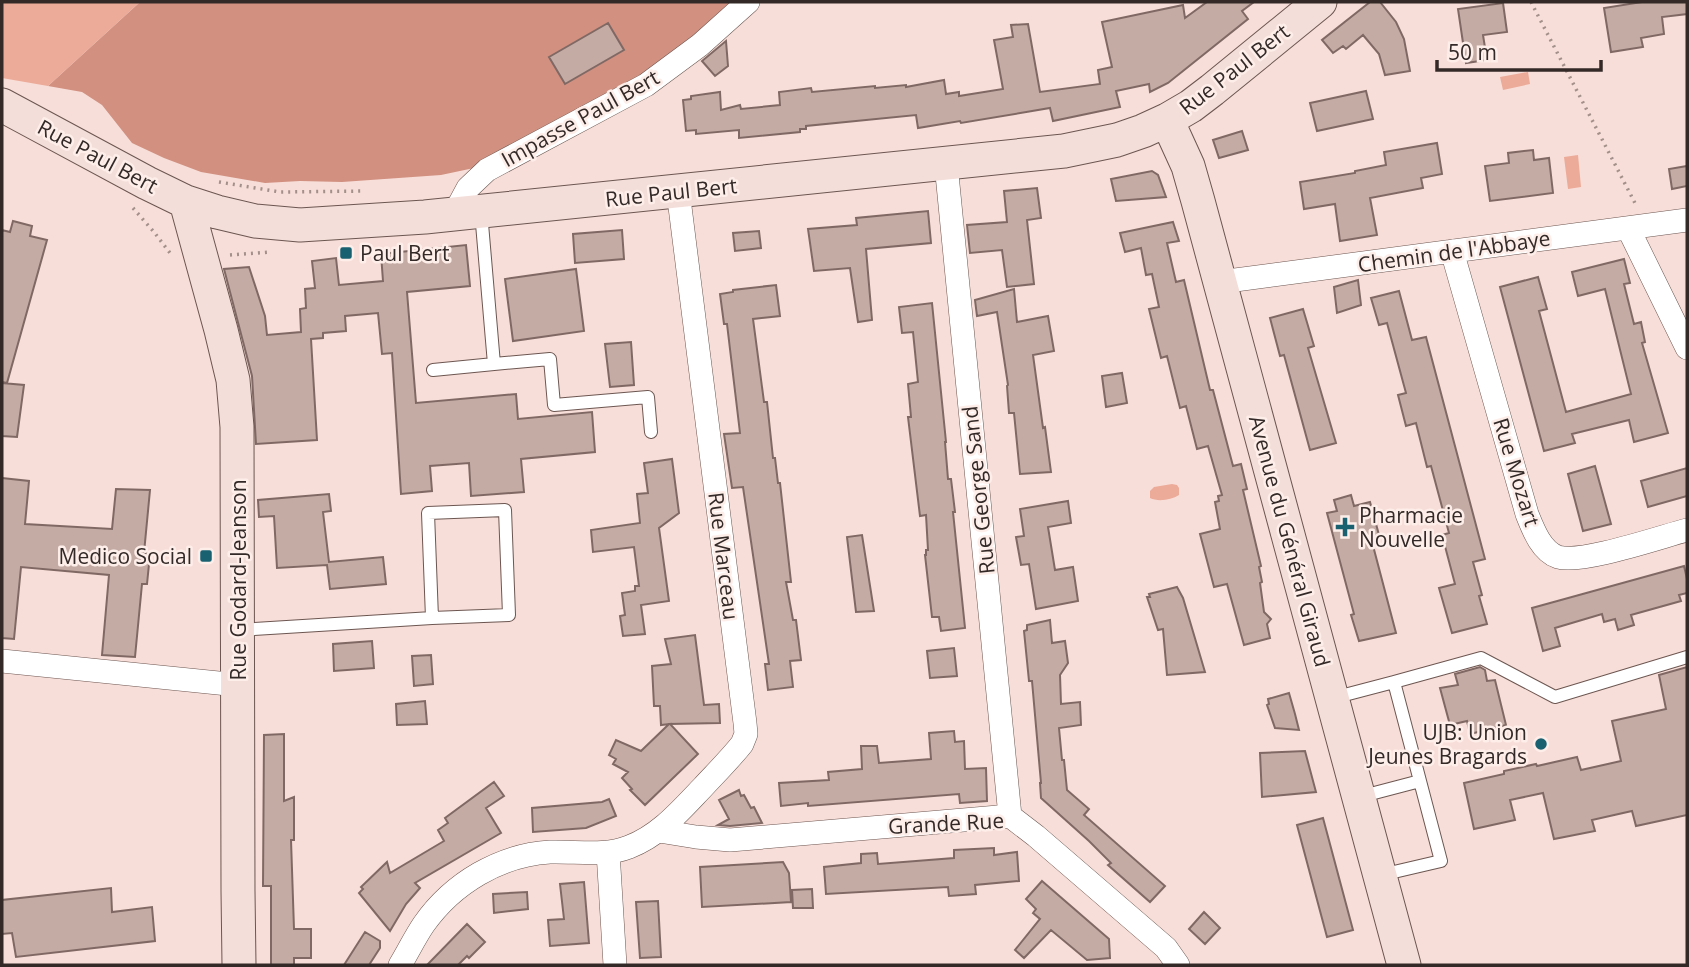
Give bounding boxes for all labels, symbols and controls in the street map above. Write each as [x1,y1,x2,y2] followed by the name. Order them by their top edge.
[1173,17,1295,121] street label: Rue Paul Bert
[1437,28,1602,72] scale bar
[1448,38,1497,66] text: 50 m
[496,63,664,173] street label: Impasse Paul Bert
[33,113,163,199] street label: Rue Paul Bert
[604,171,738,213] street label: Rue Paul Bert
[1356,224,1552,278] street label: Chemin de l'Abbaye
[360,239,449,267] place label: Paul Bert
[338,245,354,261] marker: Paul Bert
[955,405,1001,575] street label: Rue George Sand
[1243,412,1337,670] street label: Avenue du Général Giraud
[1487,414,1547,530] street label: Rue Mozart
[224,479,252,681] street label: Rue Godard-Jeanson
[702,490,746,622] street label: Rue Marceau
[1359,501,1463,553] place label: Pharmacie Nouvelle
[1337,519,1353,535] marker: Pharmacie Nouvelle
[59,542,192,570] place label: Medico Social
[198,548,214,564] marker: Medico Social
[1366,718,1527,770] place label: UJB: Union Jeunes Bragards
[1533,736,1549,752] marker: UJB: Union Jeunes Bragards
[887,806,1005,840] street label: Grande Rue

